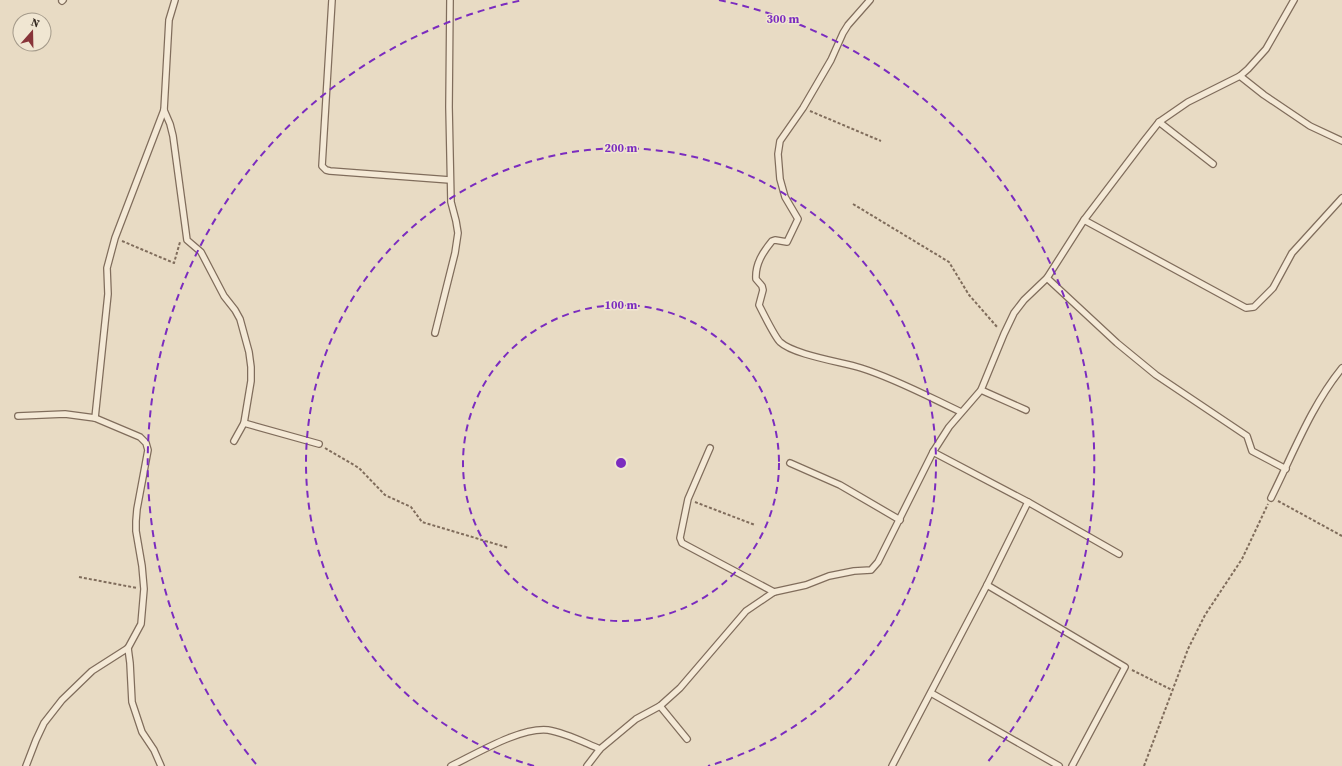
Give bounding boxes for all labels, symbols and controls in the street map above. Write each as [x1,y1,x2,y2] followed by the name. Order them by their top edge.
[767,11,800,27] text: 300 m
[12,12,52,52] north arrow
[29,15,42,31] text: N
[605,140,638,156] text: 200 m
[605,297,638,313] text: 100 m
[614,456,628,470] centre of rings

